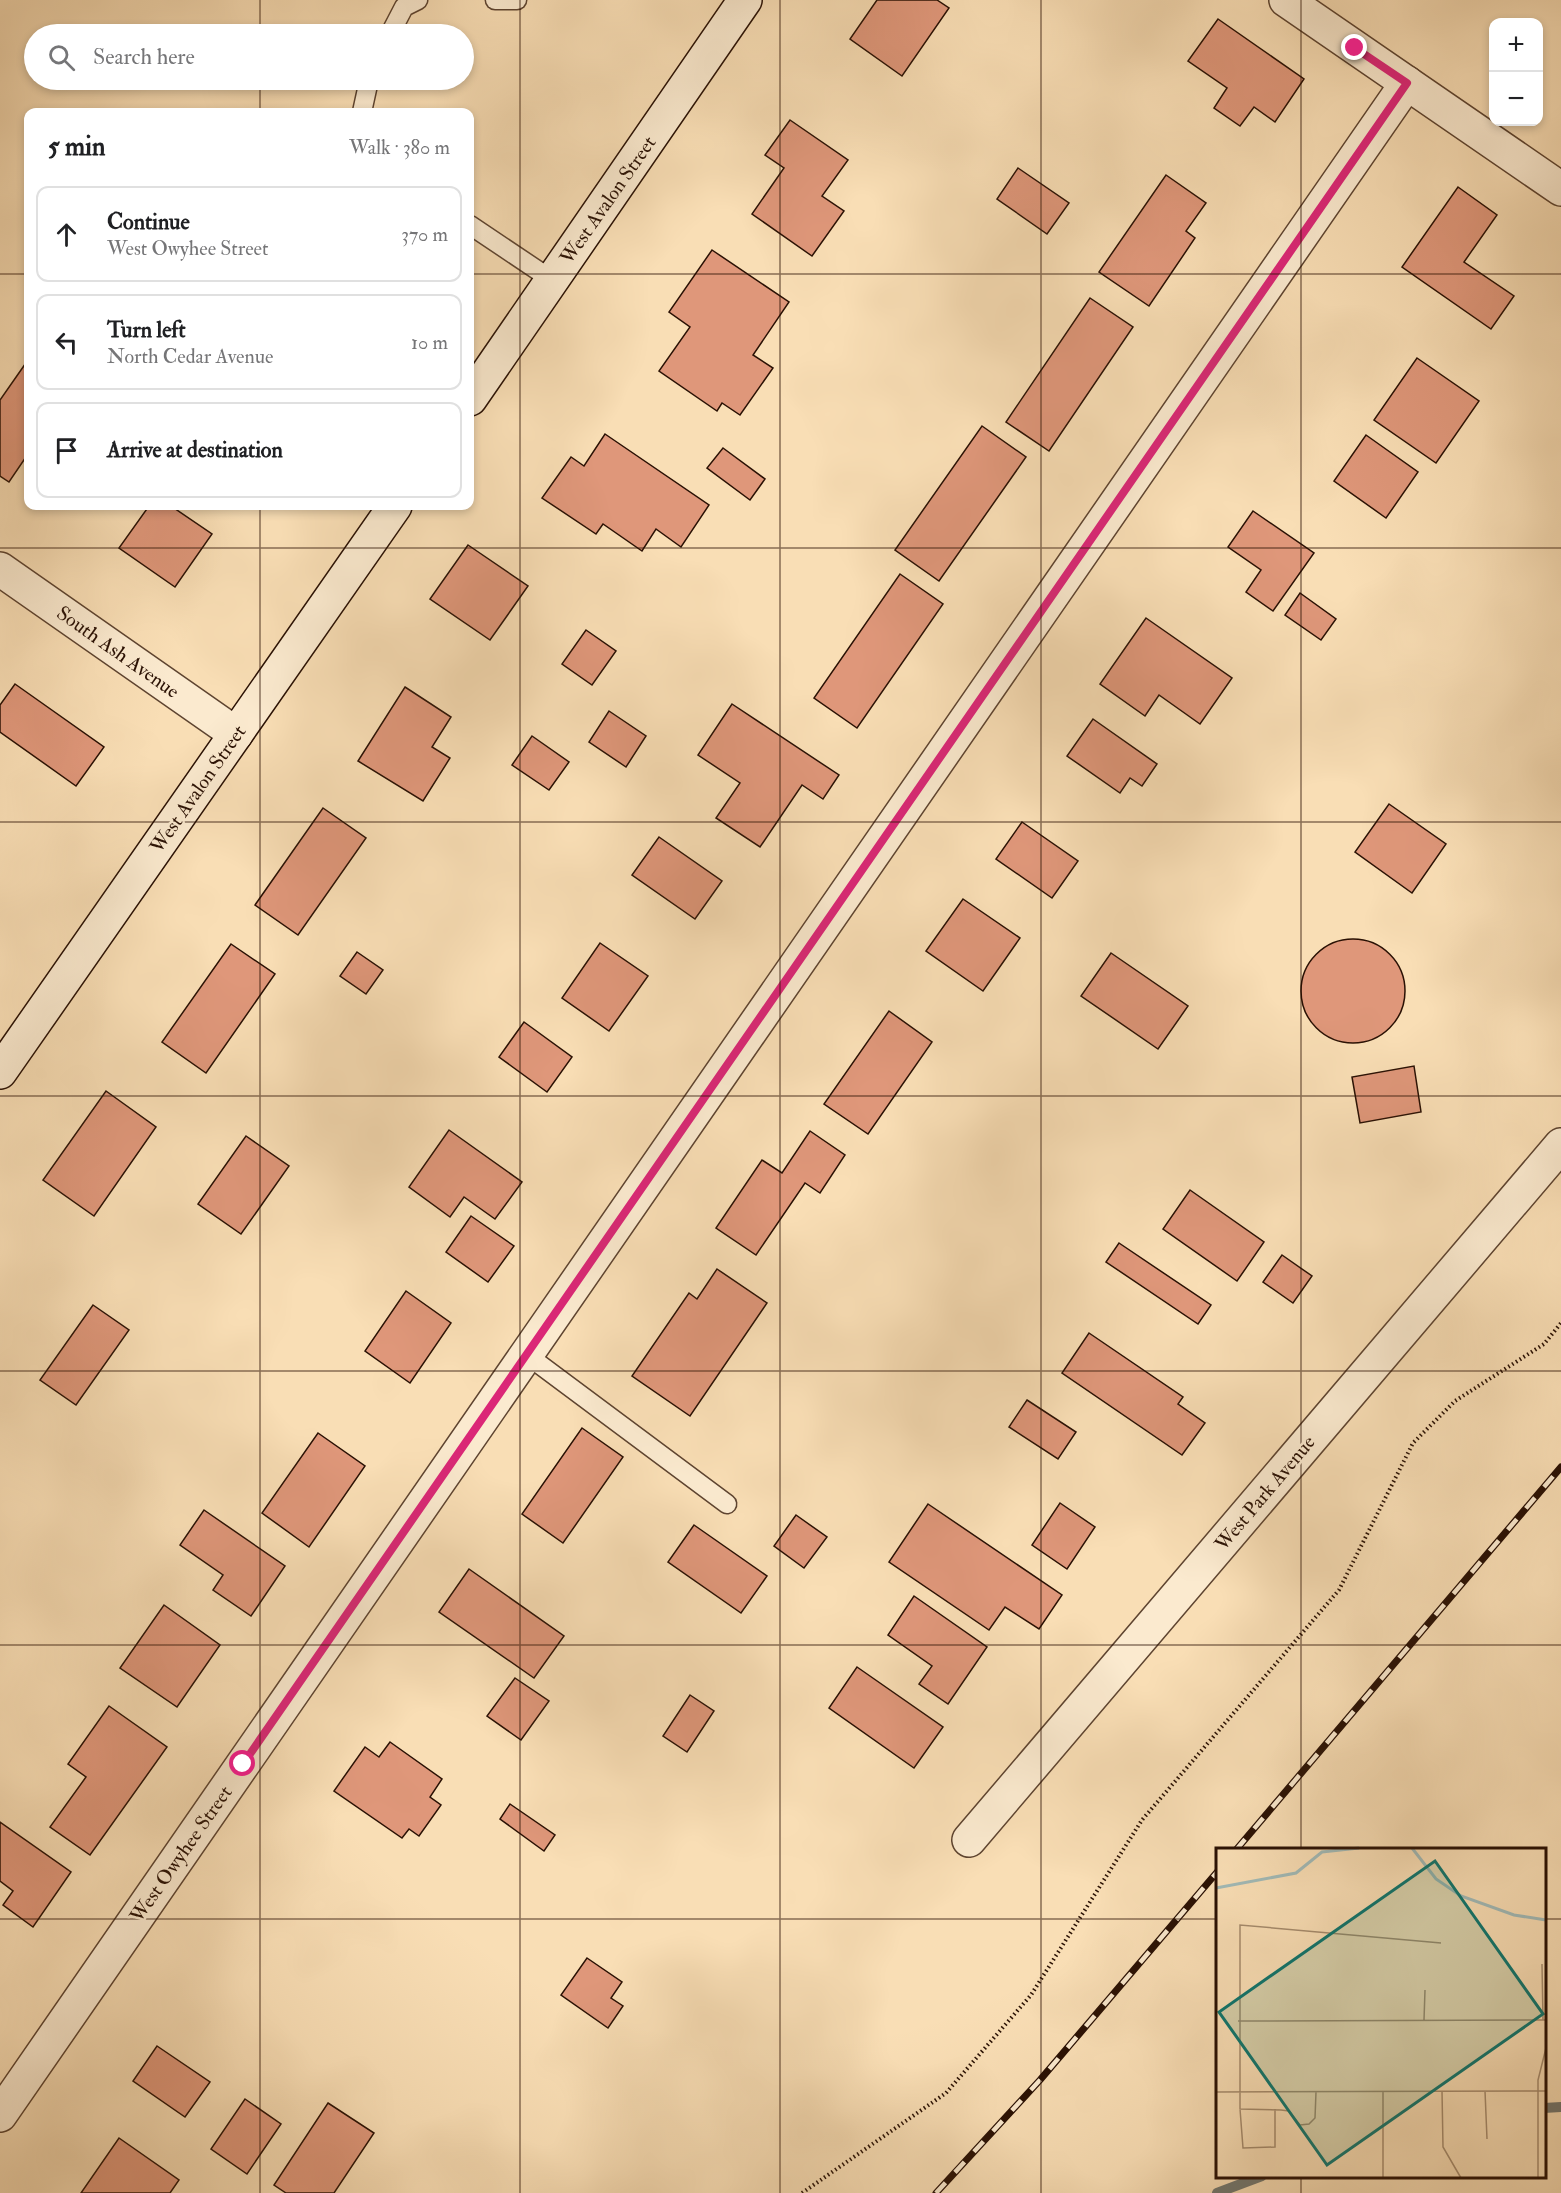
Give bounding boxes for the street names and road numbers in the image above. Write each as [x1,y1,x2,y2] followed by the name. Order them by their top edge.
[554,131,662,270] street label: West Avalon Street
[52,600,184,704] street label: South Ash Avenue
[144,720,252,859] street label: West Avalon Street
[1209,1430,1321,1557] street label: West Park Avenue
[124,1780,238,1928] street label: West Owyhee Street

